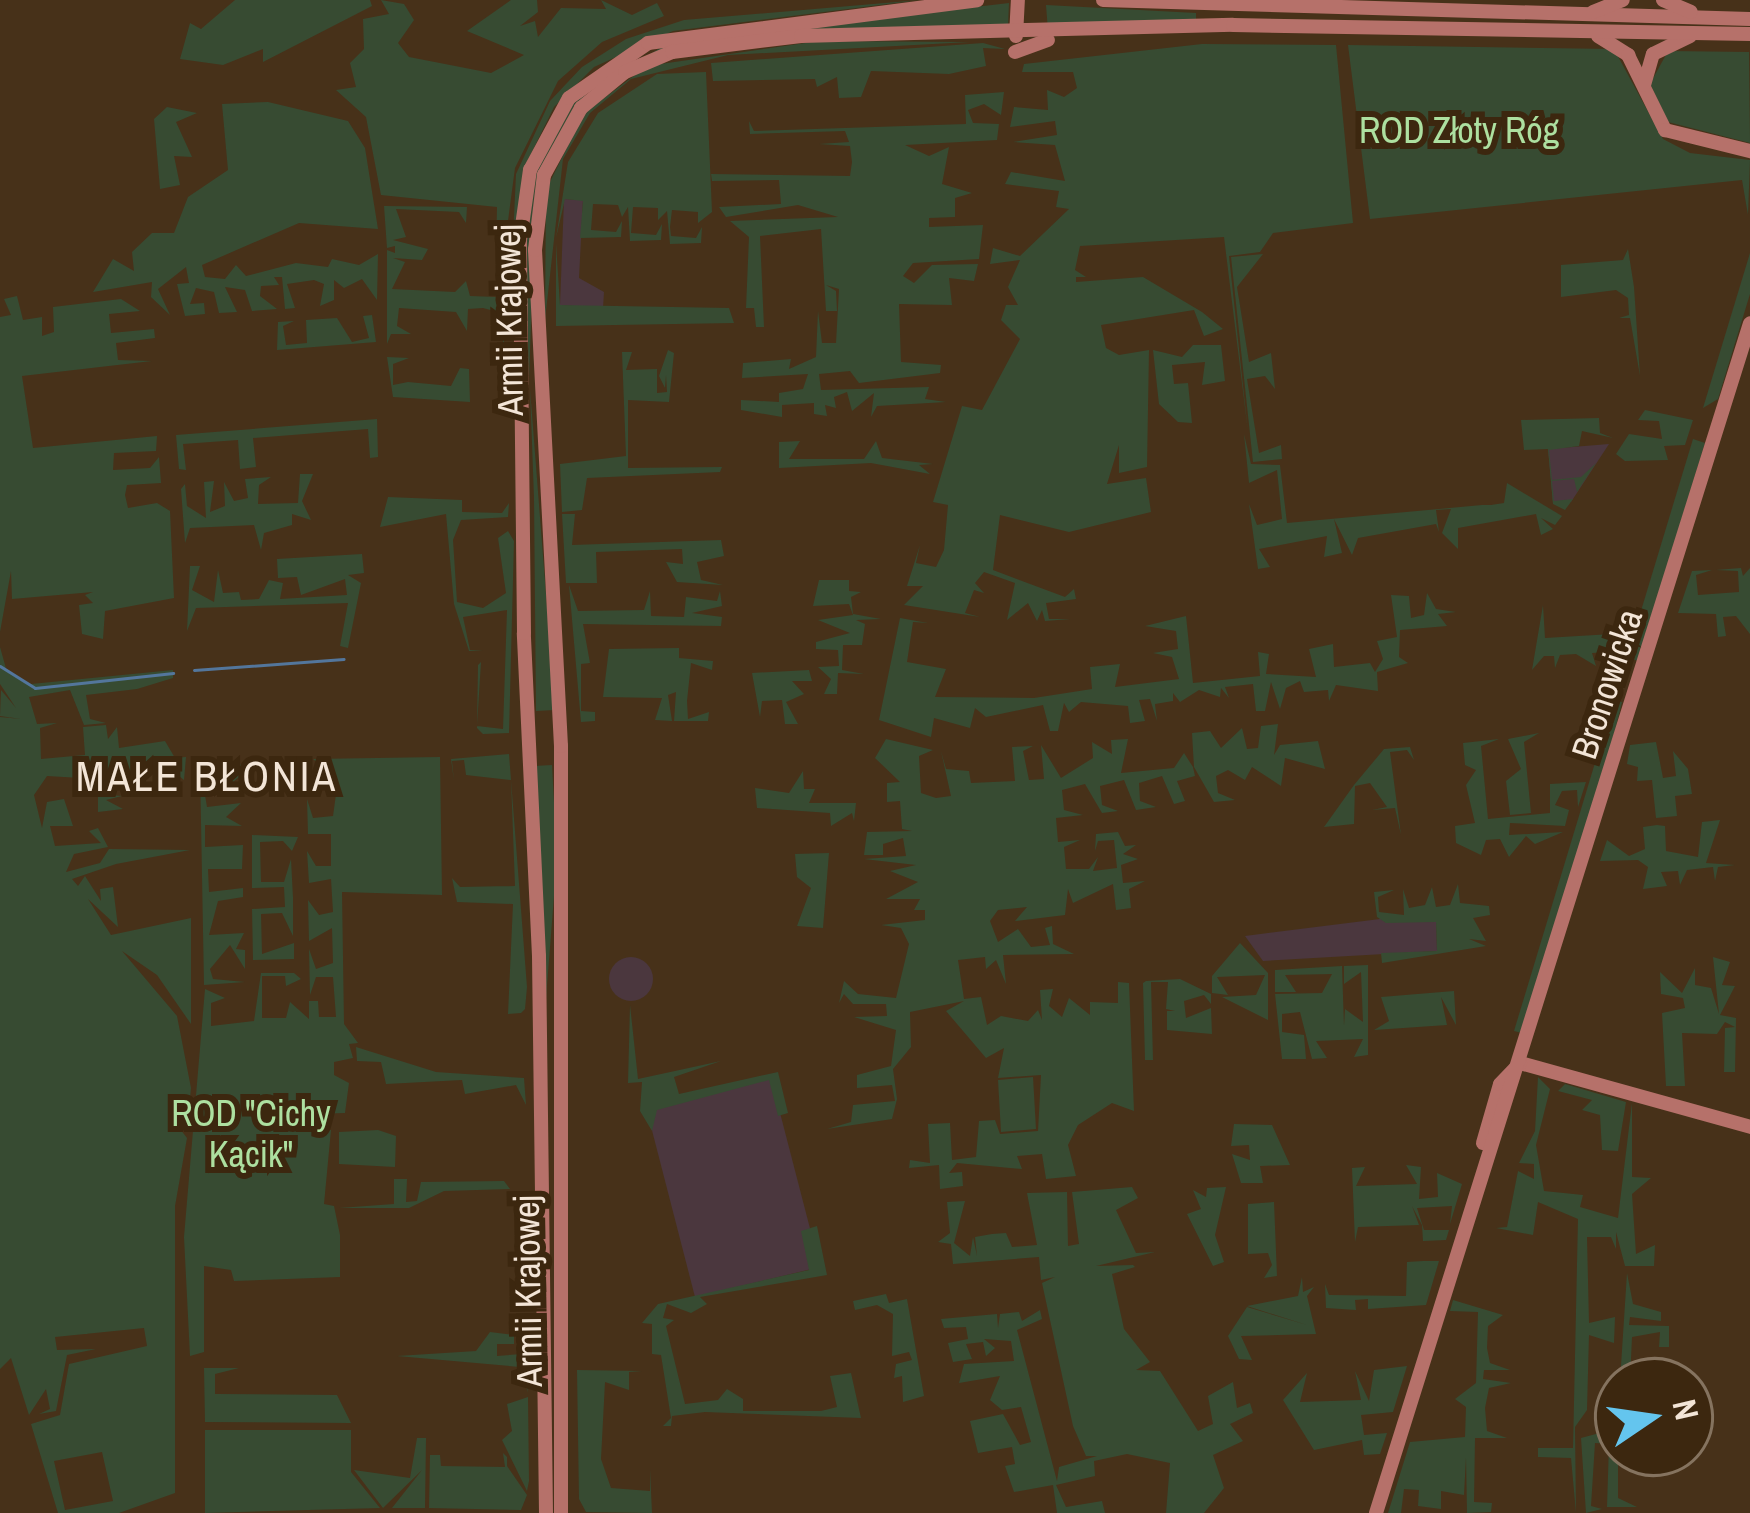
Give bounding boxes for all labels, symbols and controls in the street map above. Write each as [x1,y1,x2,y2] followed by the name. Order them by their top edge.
[1359,109,1559,153] park label: ROD Złoty Róg
[486,224,532,416] street label: Armii Krajowej
[1563,604,1651,764] street label: Bronowicka
[76,751,338,801] district label: MAŁE BŁONIA
[171,1091,331,1176] park label: ROD "Cichy Kącik"
[505,1195,551,1387] street label: Armii Krajowej
[1594,1357,1714,1477] north arrow
[1663,1395,1710,1424] text: N

